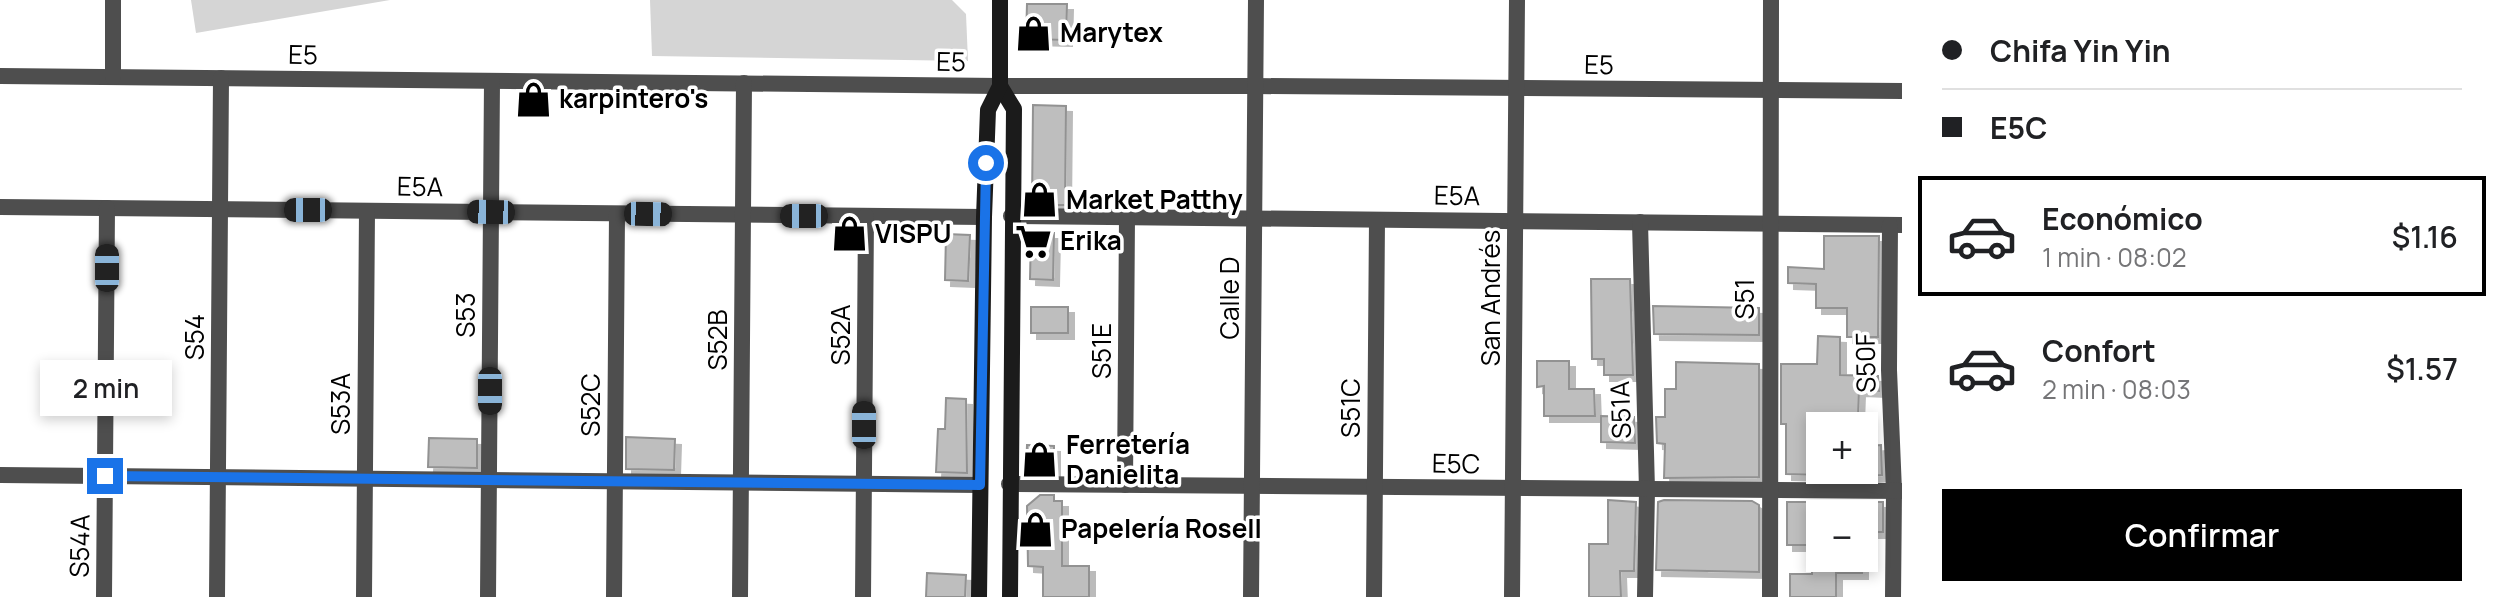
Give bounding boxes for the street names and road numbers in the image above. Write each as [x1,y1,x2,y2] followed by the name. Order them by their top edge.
[288,36,318,72] street label: E5
[936,43,966,79] street label: E5
[1584,46,1614,82] street label: E5
[397,168,443,204] street label: E5A
[1434,177,1480,213] street label: E5A
[1472,230,1508,366] street label: San Andrés
[1211,256,1247,340] street label: Calle D
[1726,278,1762,320] street label: S51
[447,292,483,338] street label: S53
[822,304,858,366] street label: S52A
[699,309,735,371] street label: S52B
[176,314,212,360] street label: S54
[1083,323,1119,379] street label: S51E
[1846,333,1884,393] street label: S50F
[322,373,358,435] street label: S53A
[572,373,608,437] street label: S52C
[1332,378,1368,438] street label: S51C
[1601,381,1639,439] street label: S51A
[1431,445,1481,481] street label: E5C
[60,514,98,578] street label: S54A

